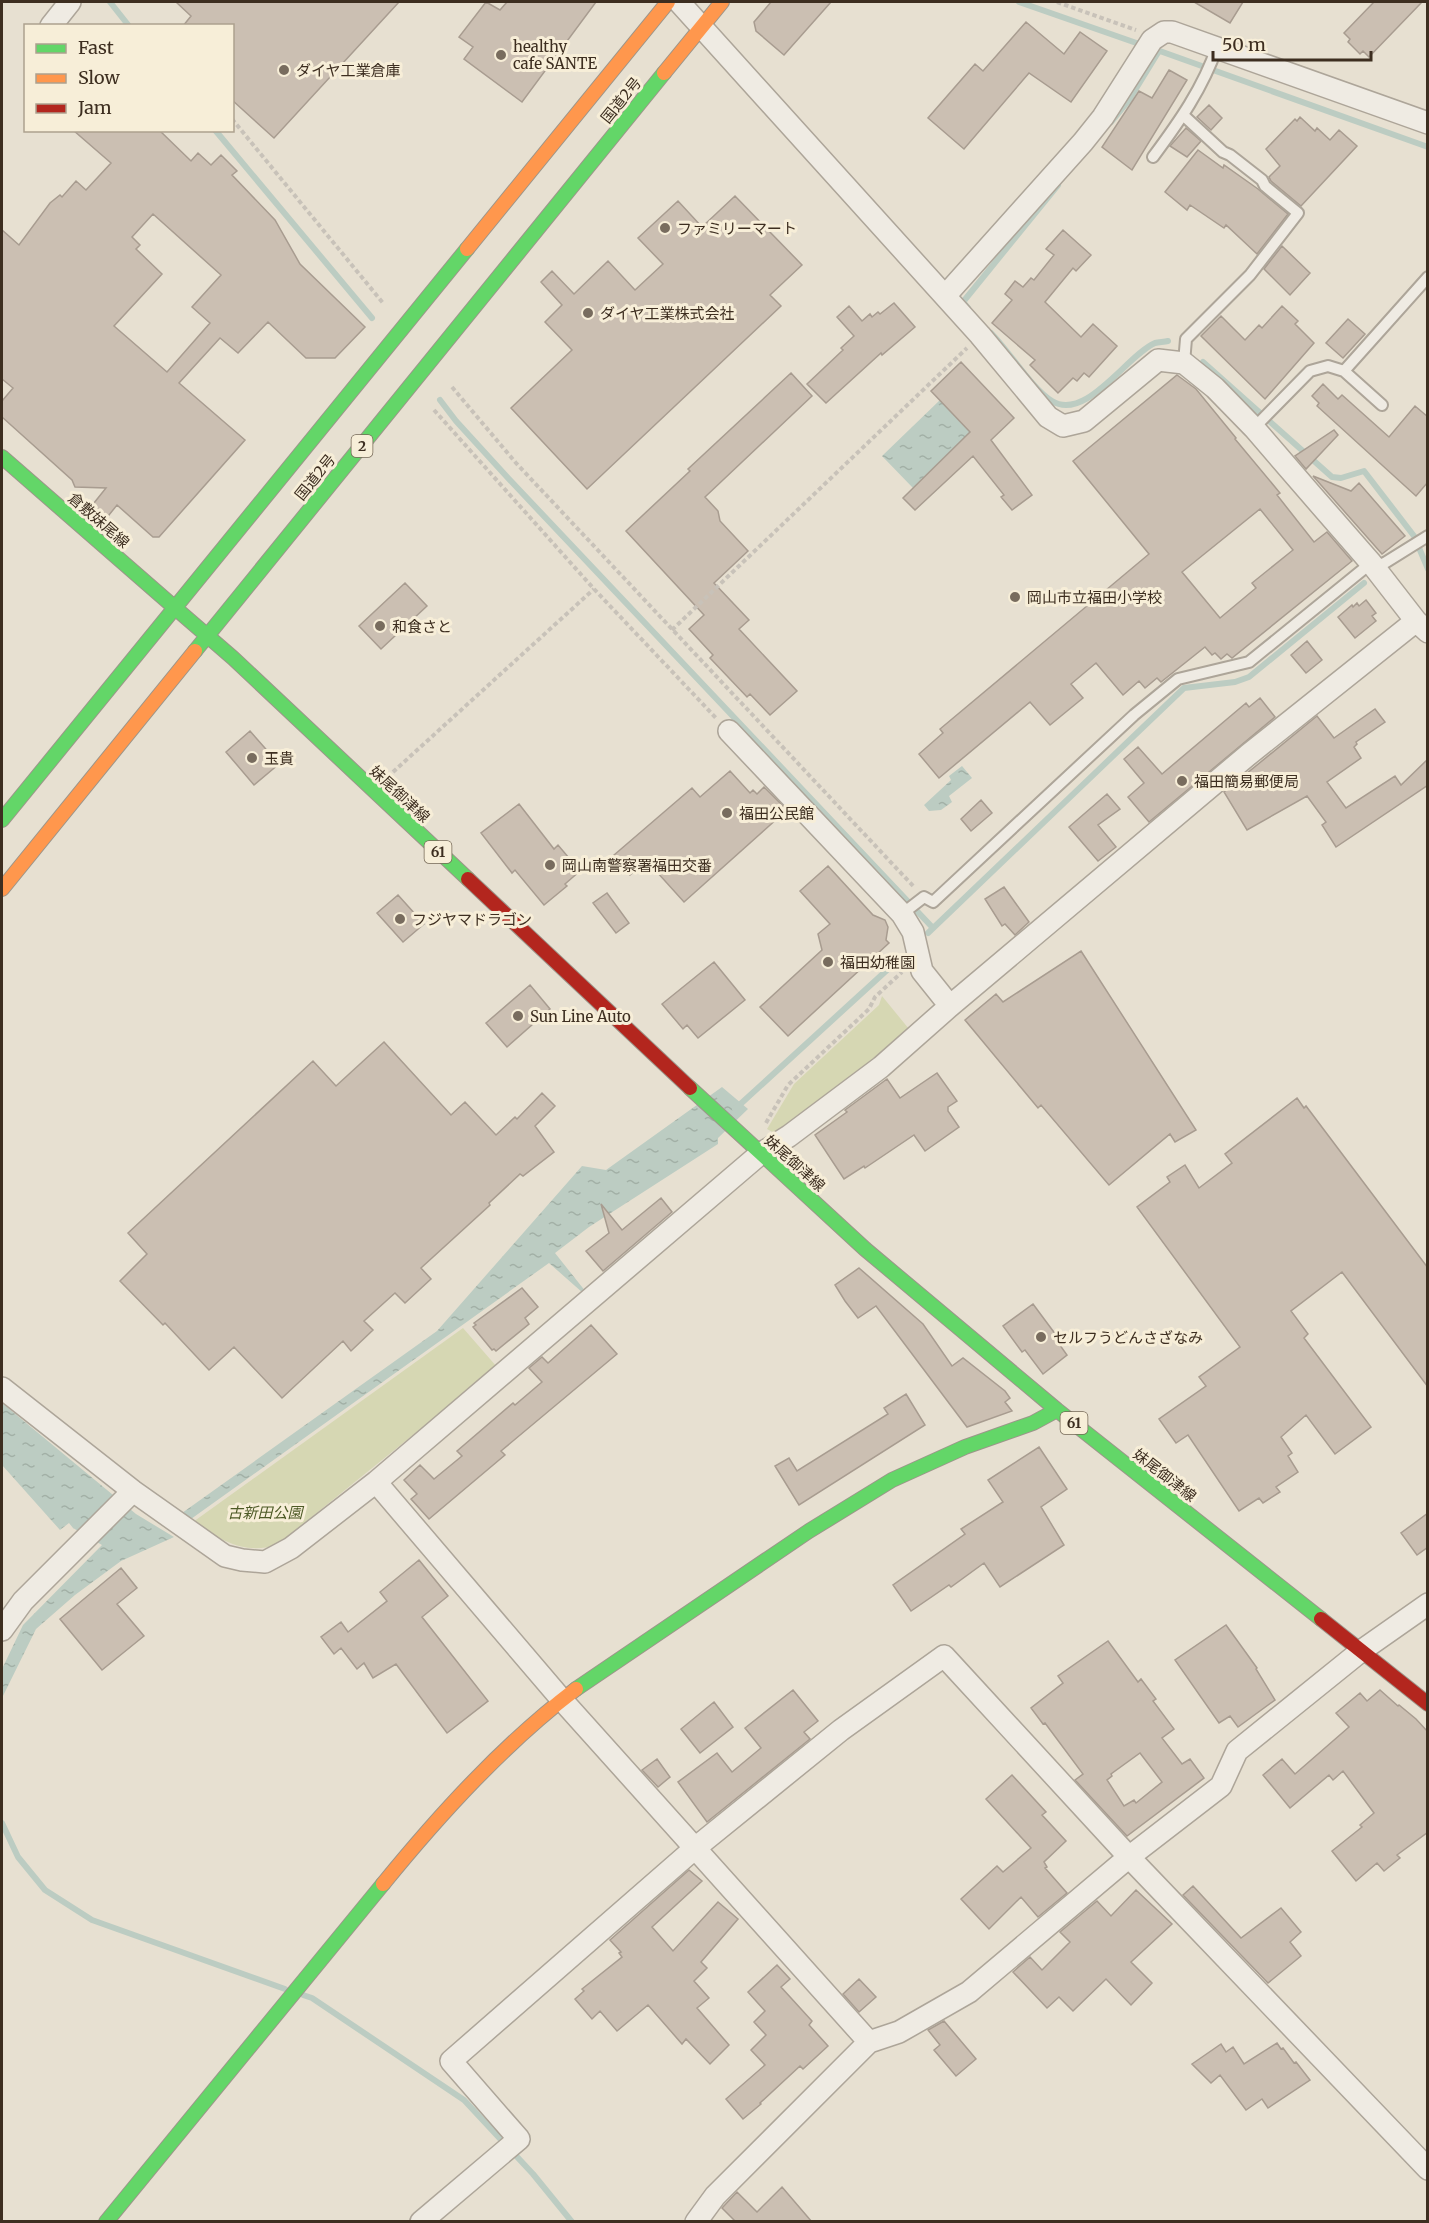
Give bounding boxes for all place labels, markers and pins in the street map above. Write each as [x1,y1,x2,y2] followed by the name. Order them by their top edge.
[513,37,597,73] place label: healthy cafe SANTE
[494,48,508,62] marker: healthy cafe SANTE
[296,61,401,80] place label: ダイヤ工業倉庫
[277,63,291,77] marker: ダイヤ工業倉庫
[677,219,797,238] place label: ファミリーマート
[658,221,672,235] marker: ファミリーマート
[600,304,735,323] place label: ダイヤ工業株式会社
[581,306,595,320] marker: ダイヤ工業株式会社
[1027,588,1162,607] place label: 岡山市立福田小学校
[1008,590,1022,604] marker: 岡山市立福田小学校
[392,617,452,636] place label: 和食さと
[373,619,387,633] marker: 和食さと
[264,749,294,768] place label: 玉貴
[245,751,259,765] marker: 玉貴
[1194,772,1299,791] place label: 福田簡易郵便局
[1175,774,1189,788] marker: 福田簡易郵便局
[739,804,814,823] place label: 福田公民館
[720,806,734,820] marker: 福田公民館
[562,856,712,875] place label: 岡山南警察署福田交番
[543,858,557,872] marker: 岡山南警察署福田交番
[412,910,532,929] place label: フジヤマドラゴン
[393,912,407,926] marker: フジヤマドラゴン
[840,953,915,972] place label: 福田幼稚園
[821,955,835,969] marker: 福田幼稚園
[530,1007,631,1026] place label: Sun Line Auto
[511,1009,525,1023] marker: Sun Line Auto
[1053,1328,1203,1347] place label: セルフうどんさざなみ
[1034,1330,1048,1344] marker: セルフうどんさざなみ

